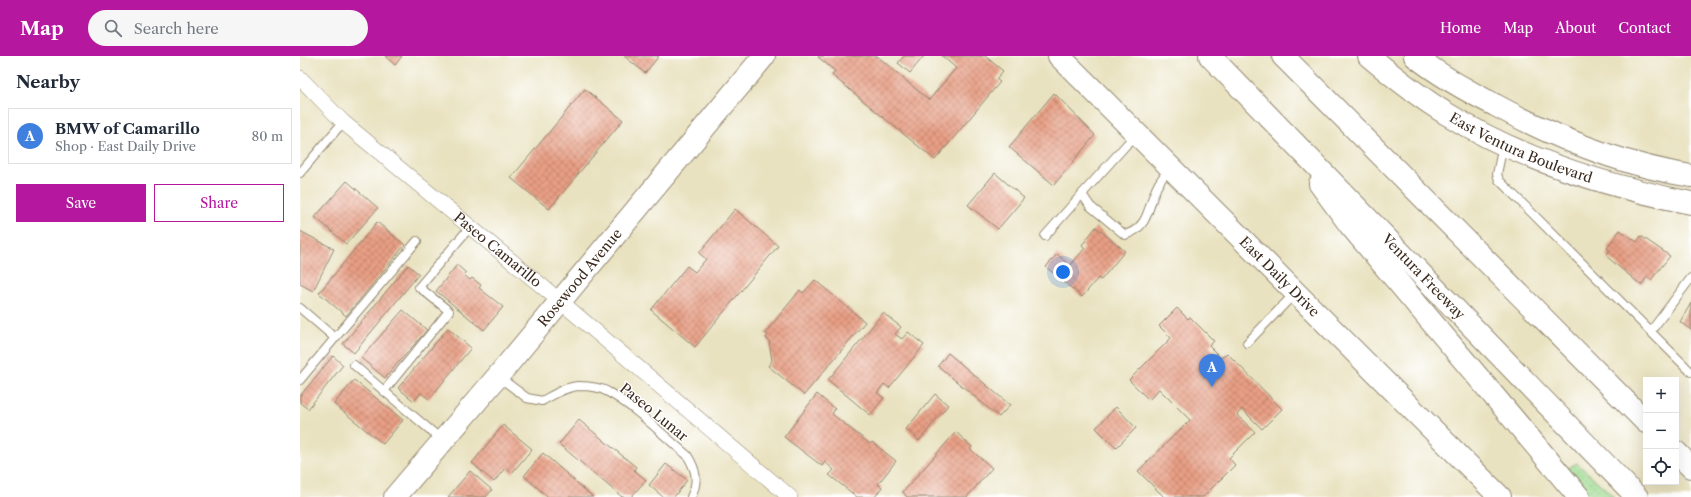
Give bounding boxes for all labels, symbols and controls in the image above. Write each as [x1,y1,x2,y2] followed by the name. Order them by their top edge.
[88,10,368,46] search box
[20,17,64,40] text: Map
[102,17,124,39] icon: search
[134,19,219,38] text: Search here
[1440,19,1481,37] text: Home
[1503,19,1533,37] text: Map
[1555,19,1596,37] text: About
[1618,19,1671,37] text: Contact
[16,72,80,92] text: Nearby
[1446,109,1595,187] street label: East Ventura Boulevard
[55,119,200,138] text: BMW of Camarillo
[25,128,35,144] text: A
[251,128,283,144] text: 80 m
[55,138,196,154] text: Shop · East Daily Drive
[16,184,146,222] button: Save
[154,184,284,222] button: Share
[450,208,545,291] street label: Paseo Camarillo
[534,225,626,330] street label: Rosewood Avenue
[1377,229,1469,323] street label: Ventura Freeway
[1236,233,1324,321] street label: East Daily Drive
[1053,262,1073,282] your location
[1199,354,1225,387] pin: A
[1643,377,1679,485] map controls
[1643,377,1679,413] button: +
[616,379,692,445] street label: Paseo Lunar
[1643,413,1679,449] button: −
[1643,449,1679,485] button: locate

